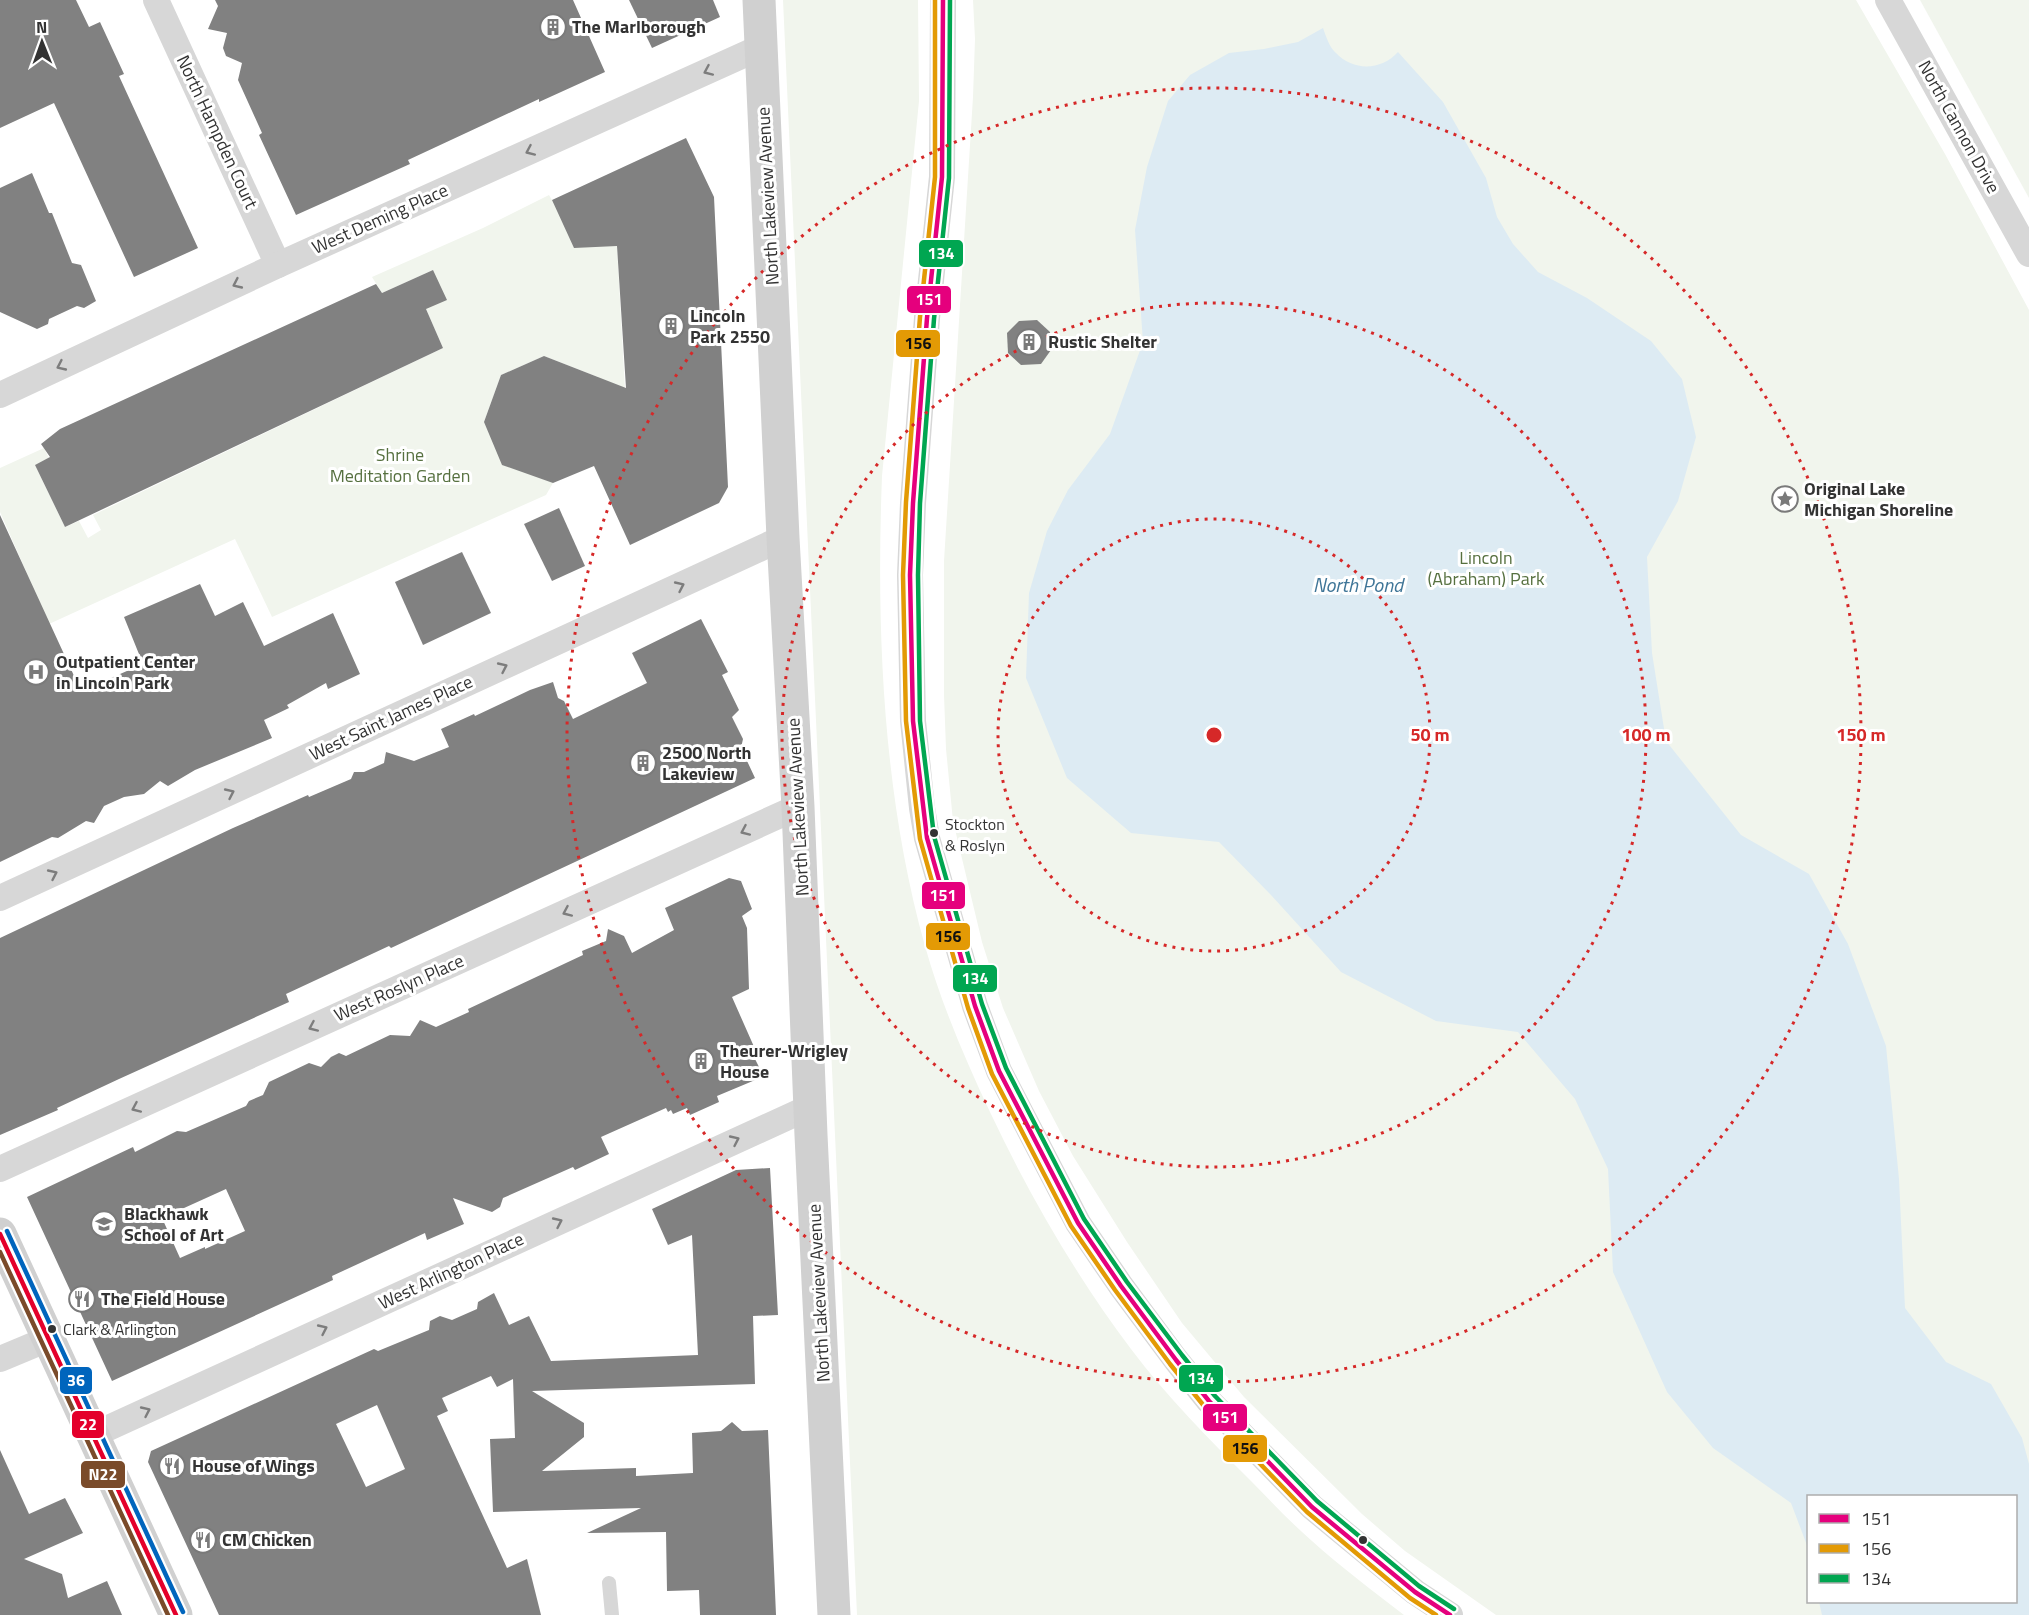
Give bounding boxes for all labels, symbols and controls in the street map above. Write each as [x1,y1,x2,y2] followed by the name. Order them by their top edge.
[12,12,72,72] north arrow
[538,12,568,42] building icon: The Marlborough
[572,13,706,40] place label: The Marlborough
[36,15,47,39] text: N
[170,50,265,214] street label: North Hampden Court
[1912,55,2007,198] street label: North Cannon Drive
[703,64,714,76] one-way arrow
[749,106,786,286] street label: North Lakeview Avenue
[525,144,536,156] one-way arrow
[307,176,452,261] street label: West Deming Place
[918,239,964,268] line badge: 134
[928,241,954,265] text: 134
[233,276,244,288] one-way arrow
[906,285,952,314] line badge: 151
[916,287,942,311] text: 151
[690,302,770,350] place label: Lincoln Park 2550
[656,311,686,341] building icon: Lincoln Park 2550
[1014,327,1044,357] building icon: Rustic Shelter
[1048,328,1157,355] place label: Rustic Shelter
[895,329,941,358] line badge: 156
[905,331,931,355] text: 156
[56,359,67,371] one-way arrow
[330,441,470,489] park label: Shrine Meditation Garden
[1804,475,1953,523] place label: Original Lake Michigan Shoreline
[1770,484,1800,514] place icon: Original Lake Michigan Shoreline
[1427,544,1545,592] park label: Lincoln (Abraham) Park
[1313,569,1405,600] water label: North Pond
[674,581,685,593] one-way arrow
[56,648,196,696] place label: Outpatient Center in Lincoln Park
[21,657,51,687] hospital icon: Outpatient Center in Lincoln Park
[496,663,507,675] one-way arrow
[305,668,477,767] street label: West Saint James Place
[779,717,816,897] street label: North Lakeview Avenue
[1410,721,1450,748] text: 50 m
[1621,721,1671,748] text: 100 m
[1836,721,1886,748] text: 150 m
[1204,725,1224,745] centre of rings
[662,739,751,787] place label: 2500 North Lakeview
[628,748,658,778] building icon: 2500 North Lakeview
[224,788,235,800] one-way arrow
[945,812,1005,857] place label: Stockton & Roslyn
[740,824,751,836] one-way arrow
[928,827,940,839] marker: Stockton & Roslyn
[47,869,58,881] one-way arrow
[921,881,966,910] line badge: 151
[930,883,956,907] text: 151
[563,904,574,916] one-way arrow
[925,922,971,951] line badge: 156
[935,924,961,948] text: 156
[330,947,468,1028] street label: West Roslyn Place
[952,964,998,993] line badge: 134
[962,966,988,990] text: 134
[309,1020,320,1032] one-way arrow
[720,1037,848,1085] place label: Theurer-Wrigley House
[686,1046,716,1076] building icon: Theurer-Wrigley House
[131,1100,142,1112] one-way arrow
[728,1136,739,1148] one-way arrow
[124,1200,224,1248] place label: Blackhawk School of Art
[800,1203,837,1383] street label: North Lakeview Avenue
[89,1209,119,1239] school or university icon: Blackhawk School of Art
[551,1217,562,1229] one-way arrow
[374,1225,528,1316] street label: West Arlington Place
[67,1284,97,1314] restaurant icon: The Field House
[101,1285,225,1312] place label: The Field House
[63,1317,176,1341] place label: Clark & Arlington
[46,1323,58,1335] marker: Clark & Arlington
[317,1325,328,1337] one-way arrow
[1178,1364,1224,1393] line badge: 134
[59,1366,93,1395] line badge: 36
[1188,1366,1214,1390] text: 134
[67,1368,85,1392] text: 36
[1202,1403,1248,1432] line badge: 151
[1212,1405,1238,1429] text: 151
[139,1406,150,1418] one-way arrow
[71,1410,105,1439] line badge: 22
[79,1412,97,1436] text: 22
[1222,1434,1268,1463] line badge: 156
[1232,1436,1258,1460] text: 156
[157,1451,187,1481] restaurant icon: House of Wings
[192,1452,315,1479] place label: House of Wings
[80,1460,126,1489] line badge: N22
[88,1462,118,1486] text: N22
[1807,1495,2017,1603] legend
[1861,1505,1891,1532] text: 151
[188,1525,218,1555] restaurant icon: CM Chicken
[222,1526,312,1553] place label: CM Chicken
[1357,1534,1369,1546] unlabelled marker
[1861,1535,1891,1562] text: 156
[1861,1565,1891,1592] text: 134

